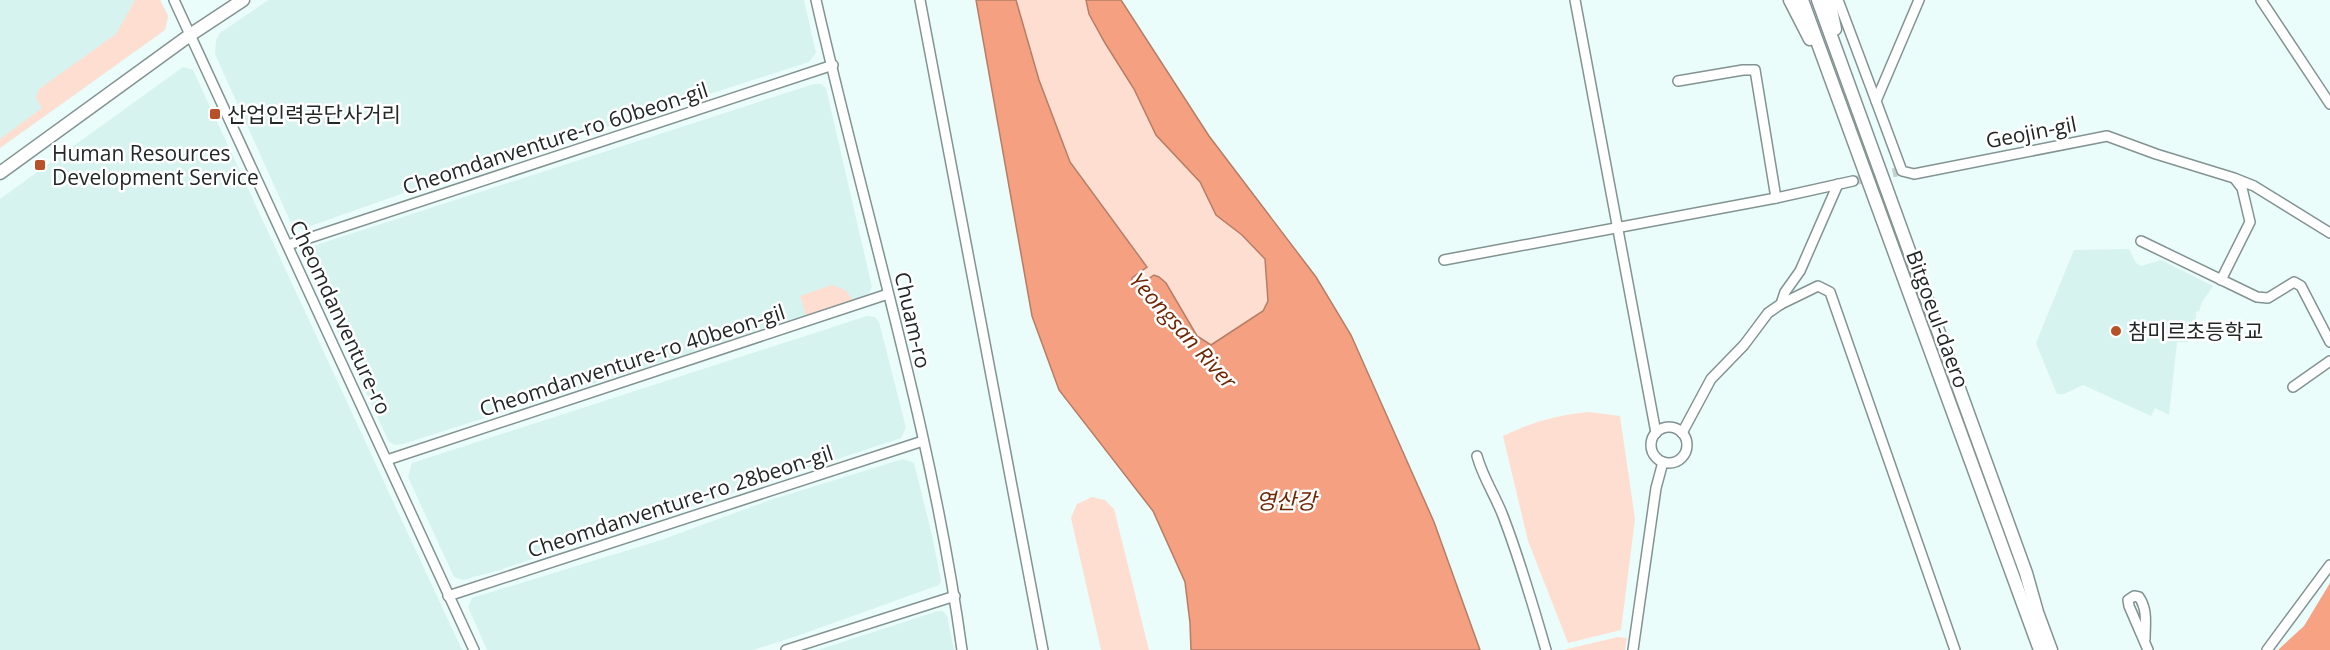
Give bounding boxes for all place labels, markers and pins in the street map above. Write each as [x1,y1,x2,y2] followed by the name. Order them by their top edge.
[227,100,401,128] place label: 산업인력공단사거리
[208,107,222,121] marker: 산업인력공단사거리
[52,139,259,191] place label: Human Resources Development Service
[33,158,47,172] marker: Human Resources Development Service
[2128,317,2263,345] place label: 참미르초등학교
[2109,324,2123,338] marker: 참미르초등학교

